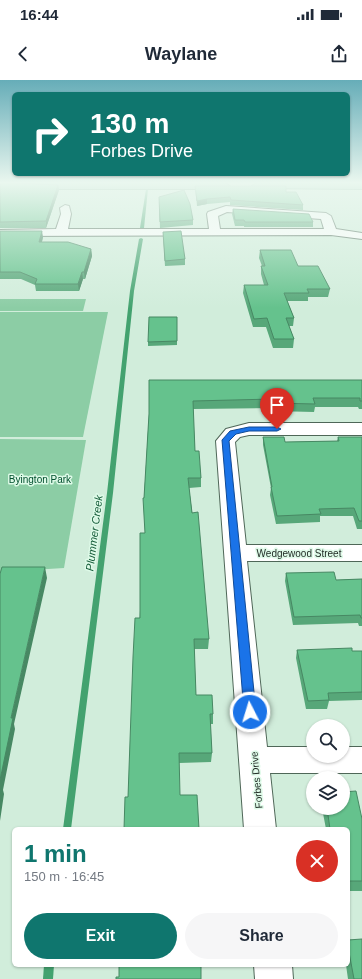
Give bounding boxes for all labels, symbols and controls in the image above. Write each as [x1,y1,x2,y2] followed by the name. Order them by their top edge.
[20,6,58,23] text: 16:44
[12,43,34,65] icon: back
[328,43,350,65] icon: share
[145,44,217,64] text: Waylane
[24,108,76,160] icon: right
[90,108,169,139] text: 130 m
[90,141,193,161] text: Forbes Drive
[260,388,294,429] pin
[266,394,288,416] icon: arrive
[9,474,72,485] park label: Byington Park
[83,494,105,572] water label: Plummer Creek
[257,548,342,559] street label: Wedgewood Street
[229,691,271,733] position arrow
[306,719,350,815] map controls
[306,719,350,763] button: search
[248,751,264,809] street label: Forbes Drive
[306,771,350,815] button: layers
[24,840,87,867] text: 1 min
[296,840,338,882] button: close
[24,869,104,884] text: 150 m · 16:45
[24,913,177,959] button: Exit
[185,913,338,959] button: Share

